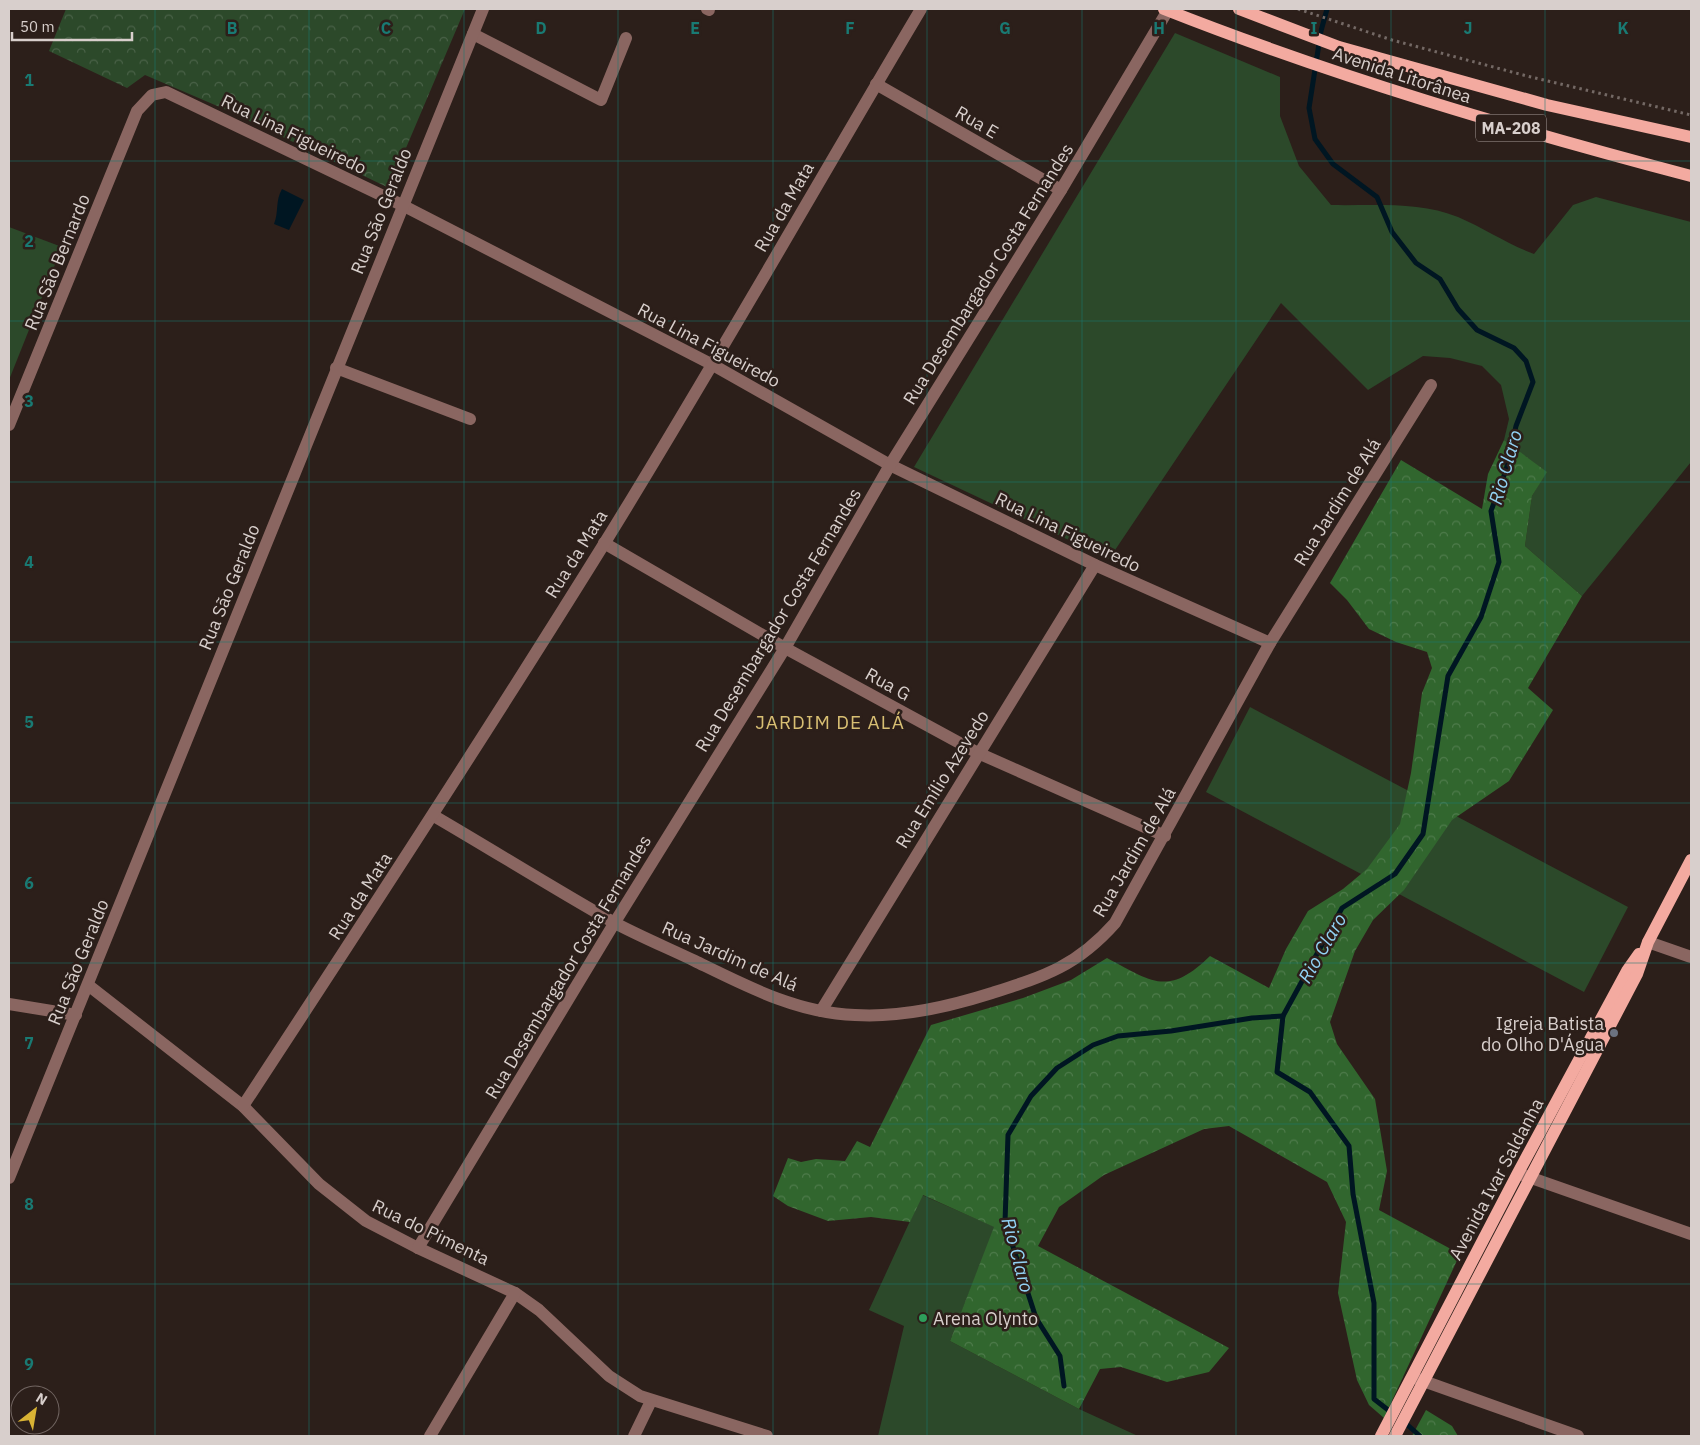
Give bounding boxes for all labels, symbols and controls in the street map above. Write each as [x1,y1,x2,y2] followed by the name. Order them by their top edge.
[12,10,132,42] scale bar
[20,17,55,36] text: 50 m
[227,18,238,38] text: B
[381,18,391,38] text: C
[535,18,547,38] text: D
[690,18,700,38] text: E
[845,18,855,38] text: F
[999,18,1011,38] text: G
[1153,18,1165,38] text: H
[1311,18,1318,38] text: I
[1464,18,1472,38] text: J
[1617,18,1629,38] text: K
[1330,42,1475,108] street label: Avenida Litorânea
[24,70,34,90] text: 1
[218,89,370,179] street label: Rua Lina Figueiredo
[951,101,1003,143] street label: Rua E
[1476,115,1546,142] road number: MA-208
[898,139,1078,409] street label: Rua Desembargador Costa Fernandes
[345,145,417,277] street label: Rua São Geraldo
[749,158,819,256] street label: Rua da Mata
[19,190,95,334] street label: Rua São Bernardo
[24,231,34,251] text: 2
[634,298,784,392] street label: Rua Lina Figueiredo
[24,391,34,411] text: 3
[1483,427,1527,507] water label: Rio Claro
[1288,433,1386,570] street label: Rua Jardim de Alá
[690,484,866,756] street label: Rua Desembargador Costa Fernandes
[992,487,1144,577] street label: Rua Lina Figueiredo
[540,505,612,603] street label: Rua da Mata
[193,521,265,653] street label: Rua São Geraldo
[24,552,34,572] text: 4
[861,662,915,706] street label: Rua G
[890,706,994,852] street label: Rua Emílio Azevedo
[755,710,905,734] district label: JARDIM DE ALÁ
[24,712,34,732] text: 5
[1087,783,1181,921] street label: Rua Jardim de Alá
[480,831,656,1103] street label: Rua Desembargador Costa Fernandes
[323,847,397,944] street label: Rua da Mata
[24,873,34,893] text: 6
[42,896,114,1028] street label: Rua São Geraldo
[1292,909,1352,987] water label: Rio Claro
[658,916,802,996] street label: Rua Jardim de Alá
[1481,1012,1604,1056] place label: Igreja Batista do Olho D'Água
[1608,1027,1620,1039] marker: Igreja Batista do Olho D'Água
[24,1033,34,1053] text: 7
[1444,1094,1549,1264] street label: Avenida Ivar Saldanha
[24,1194,34,1214] text: 8
[369,1194,494,1270] street label: Rua do Pimenta
[996,1215,1040,1295] water label: Rio Claro
[933,1307,1038,1330] place label: Arena Olynto
[917,1312,929,1324] marker: Arena Olynto
[24,1354,34,1374] text: 9
[10,1385,60,1435] north arrow
[33,1389,51,1409] text: N

